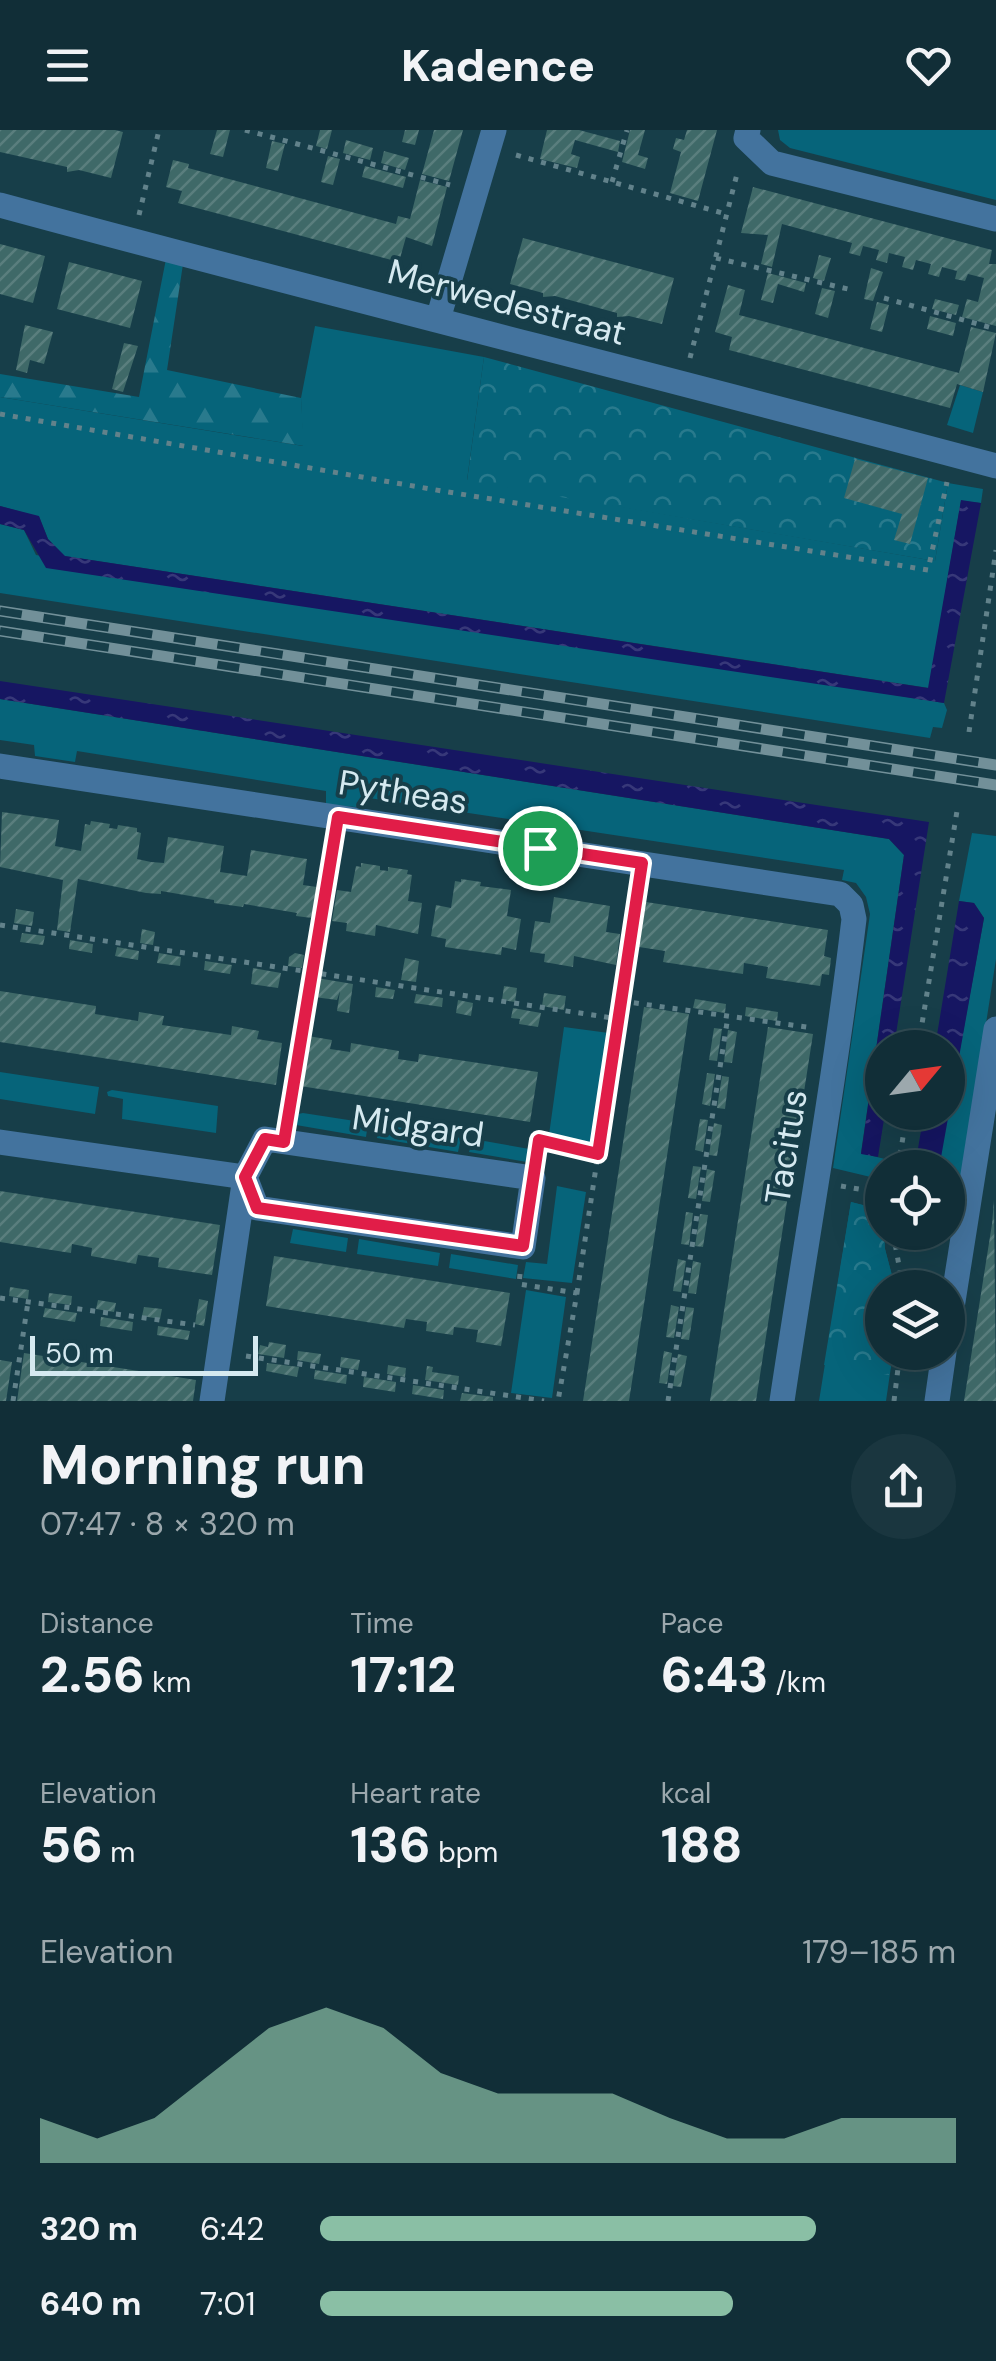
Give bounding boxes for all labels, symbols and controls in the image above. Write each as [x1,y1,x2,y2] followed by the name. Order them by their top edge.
[401,36,595,95] text: Kadence
[40,38,95,93] icon: menu
[901,38,956,93] icon: heart
[383,248,631,356] street label: Merwedestraat
[335,759,471,825] street label: Pytheas
[498,806,583,891] pin
[513,821,568,876] icon: arrive
[865,1030,965,1130] north arrow
[865,1030,965,1370] map controls
[754,1086,818,1208] street label: Tacitus
[349,1094,487,1158] street label: Midgard
[865,1150,965,1250] button: locate
[865,1270,965,1370] button: layers
[30,1331,258,1376] scale bar
[45,1335,114,1372] text: 50 m
[40,1429,366,1501] text: Morning run
[851,1434,956,1539] button: share
[40,1503,295,1545] text: 07:47 · 8 × 320 m
[40,1605,154,1642] text: Distance
[350,1605,414,1642] text: Time
[661,1605,723,1642] text: Pace
[40,1642,145,1708] text: 2.56
[350,1642,456,1708] text: 17:12
[661,1642,768,1708] text: 6:43
[145,1664,191,1701] text: km
[768,1664,826,1701] text: /km
[40,1775,157,1812] text: Elevation
[350,1775,481,1812] text: Heart rate
[661,1775,711,1812] text: kcal
[40,1812,103,1878] text: 56
[350,1812,431,1878] text: 136
[661,1812,743,1878] text: 188
[103,1834,135,1871] text: m
[431,1834,498,1871] text: bpm
[40,1931,173,1973] text: Elevation
[802,1931,956,1973] text: 179–185 m
[40,2208,138,2250] text: 320 m
[200,2208,264,2250] text: 6:42
[40,2283,141,2325] text: 640 m
[200,2283,255,2325] text: 7:01

